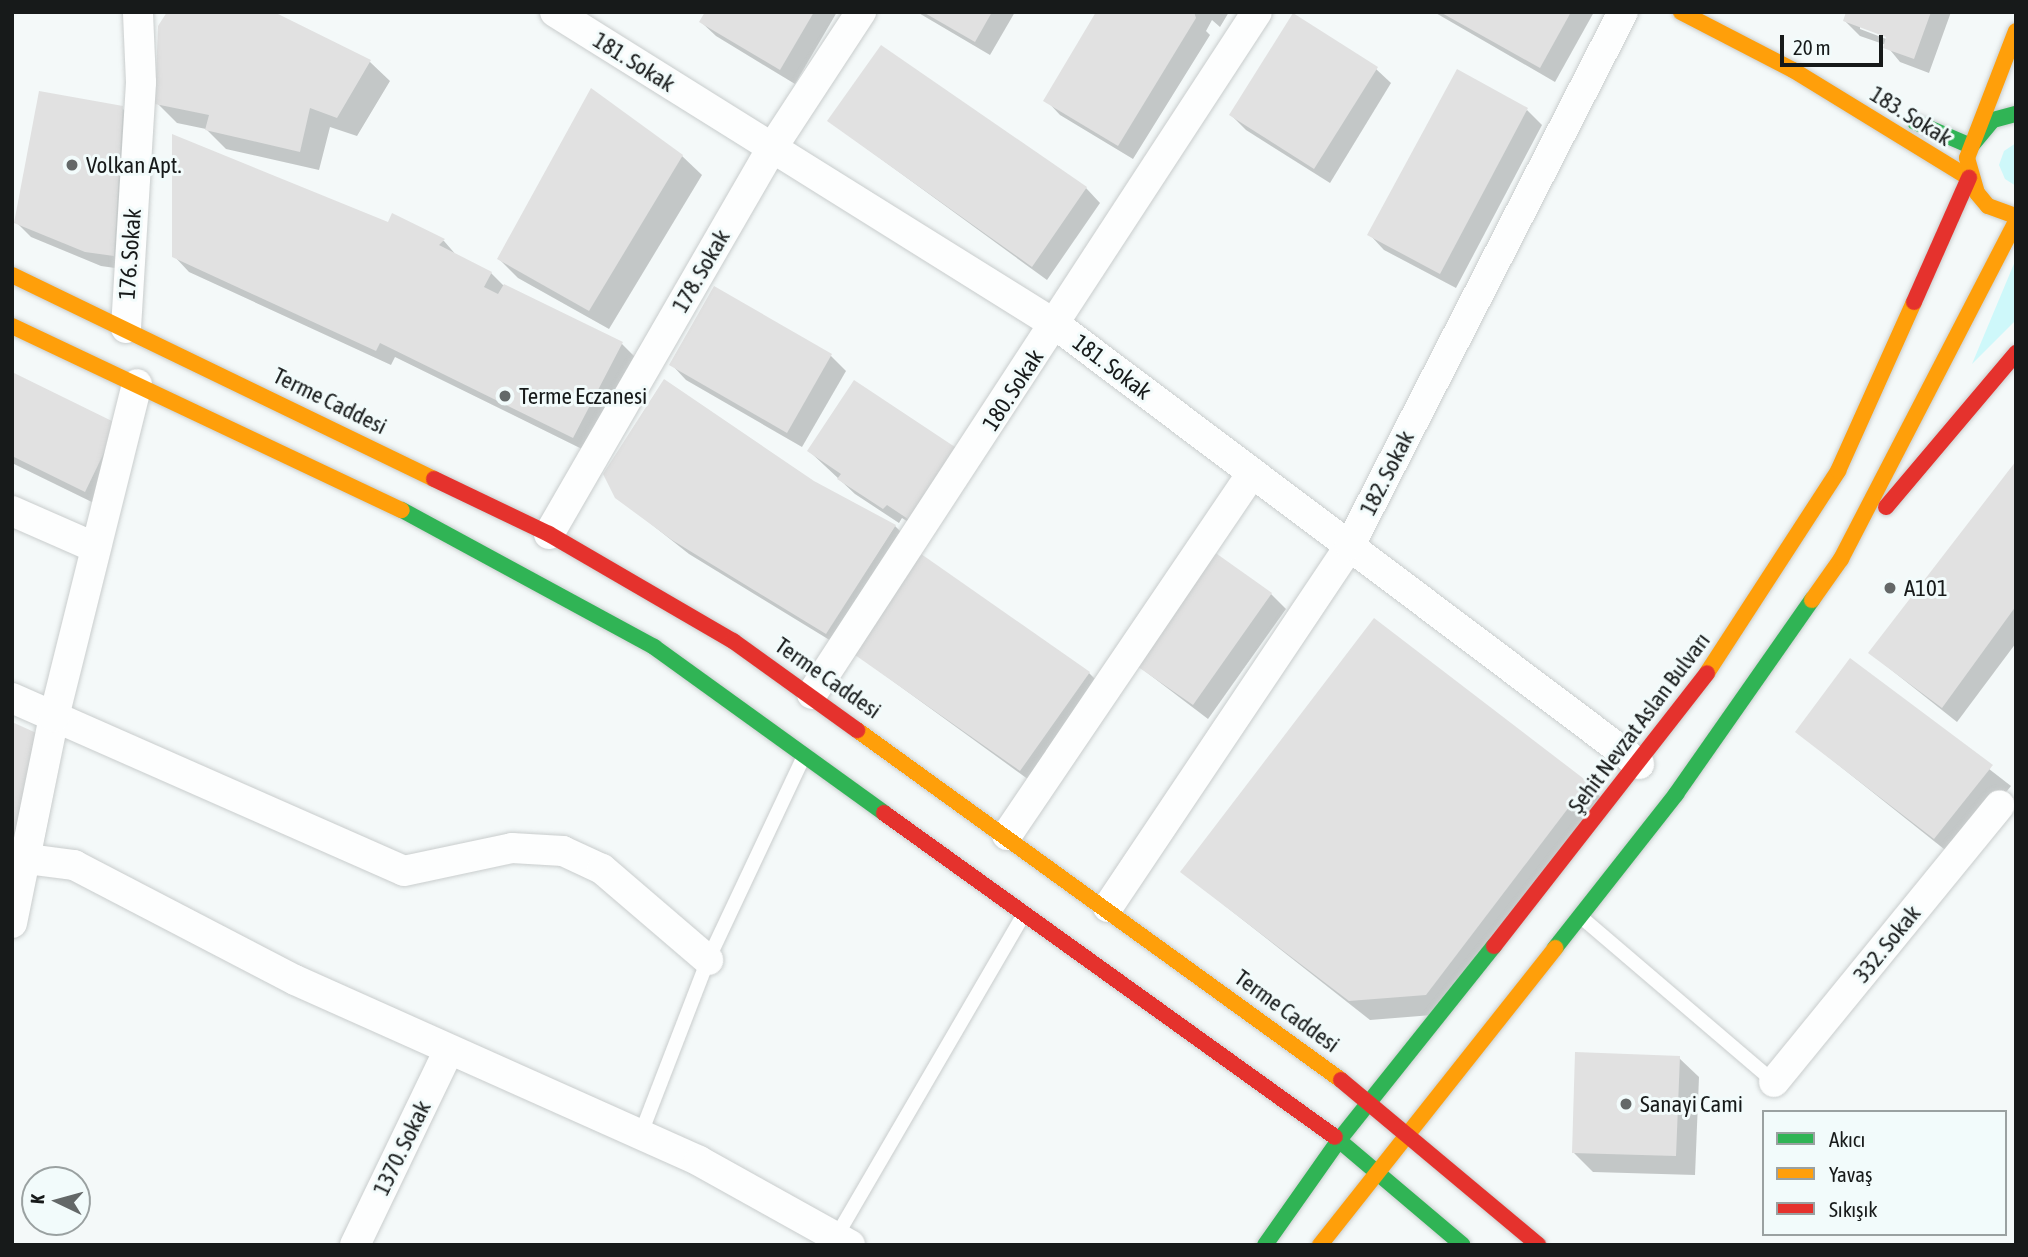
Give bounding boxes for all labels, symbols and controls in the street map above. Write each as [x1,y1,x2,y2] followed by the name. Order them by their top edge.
[1783,21,1886,65] scale bar
[588,26,680,98] street label: 181. Sokak
[1793,35,1831,59] text: 20 m
[1865,80,1957,152] street label: 183. Sokak
[86,151,181,179] place label: Volkan Apt.
[64,157,80,173] marker: Volkan Apt.
[113,208,147,300] street label: 176. Sokak
[666,225,736,317] street label: 178. Sokak
[1067,329,1157,405] street label: 181. Sokak
[977,344,1049,436] street label: 180. Sokak
[269,362,391,440] street label: Terme Caddesi
[519,382,647,410] place label: Terme Eczanesi
[497,388,513,404] marker: Terme Eczanesi
[1354,426,1420,520] street label: 182. Sokak
[1904,574,1948,602] place label: A101
[1882,580,1898,596] marker: A101
[1562,627,1716,819] street label: Şehit Nevzat Aslan Bulvarı
[770,631,886,725] street label: Terme Caddesi
[1848,900,1926,988] street label: 332. Sokak
[1229,964,1345,1058] street label: Terme Caddesi
[1640,1090,1743,1118] place label: Sanayi Cami
[367,1096,437,1200] street label: 1370. Sokak
[1618,1096,1634,1112] marker: Sanayi Cami
[1762,1110,2007,1236] legend
[1829,1127,1865,1151] text: Akıcı
[1829,1162,1872,1186] text: Yavaş
[21,1166,91,1236] north arrow
[26,1194,48,1205] text: K
[1829,1197,1878,1221] text: Sıkışık

